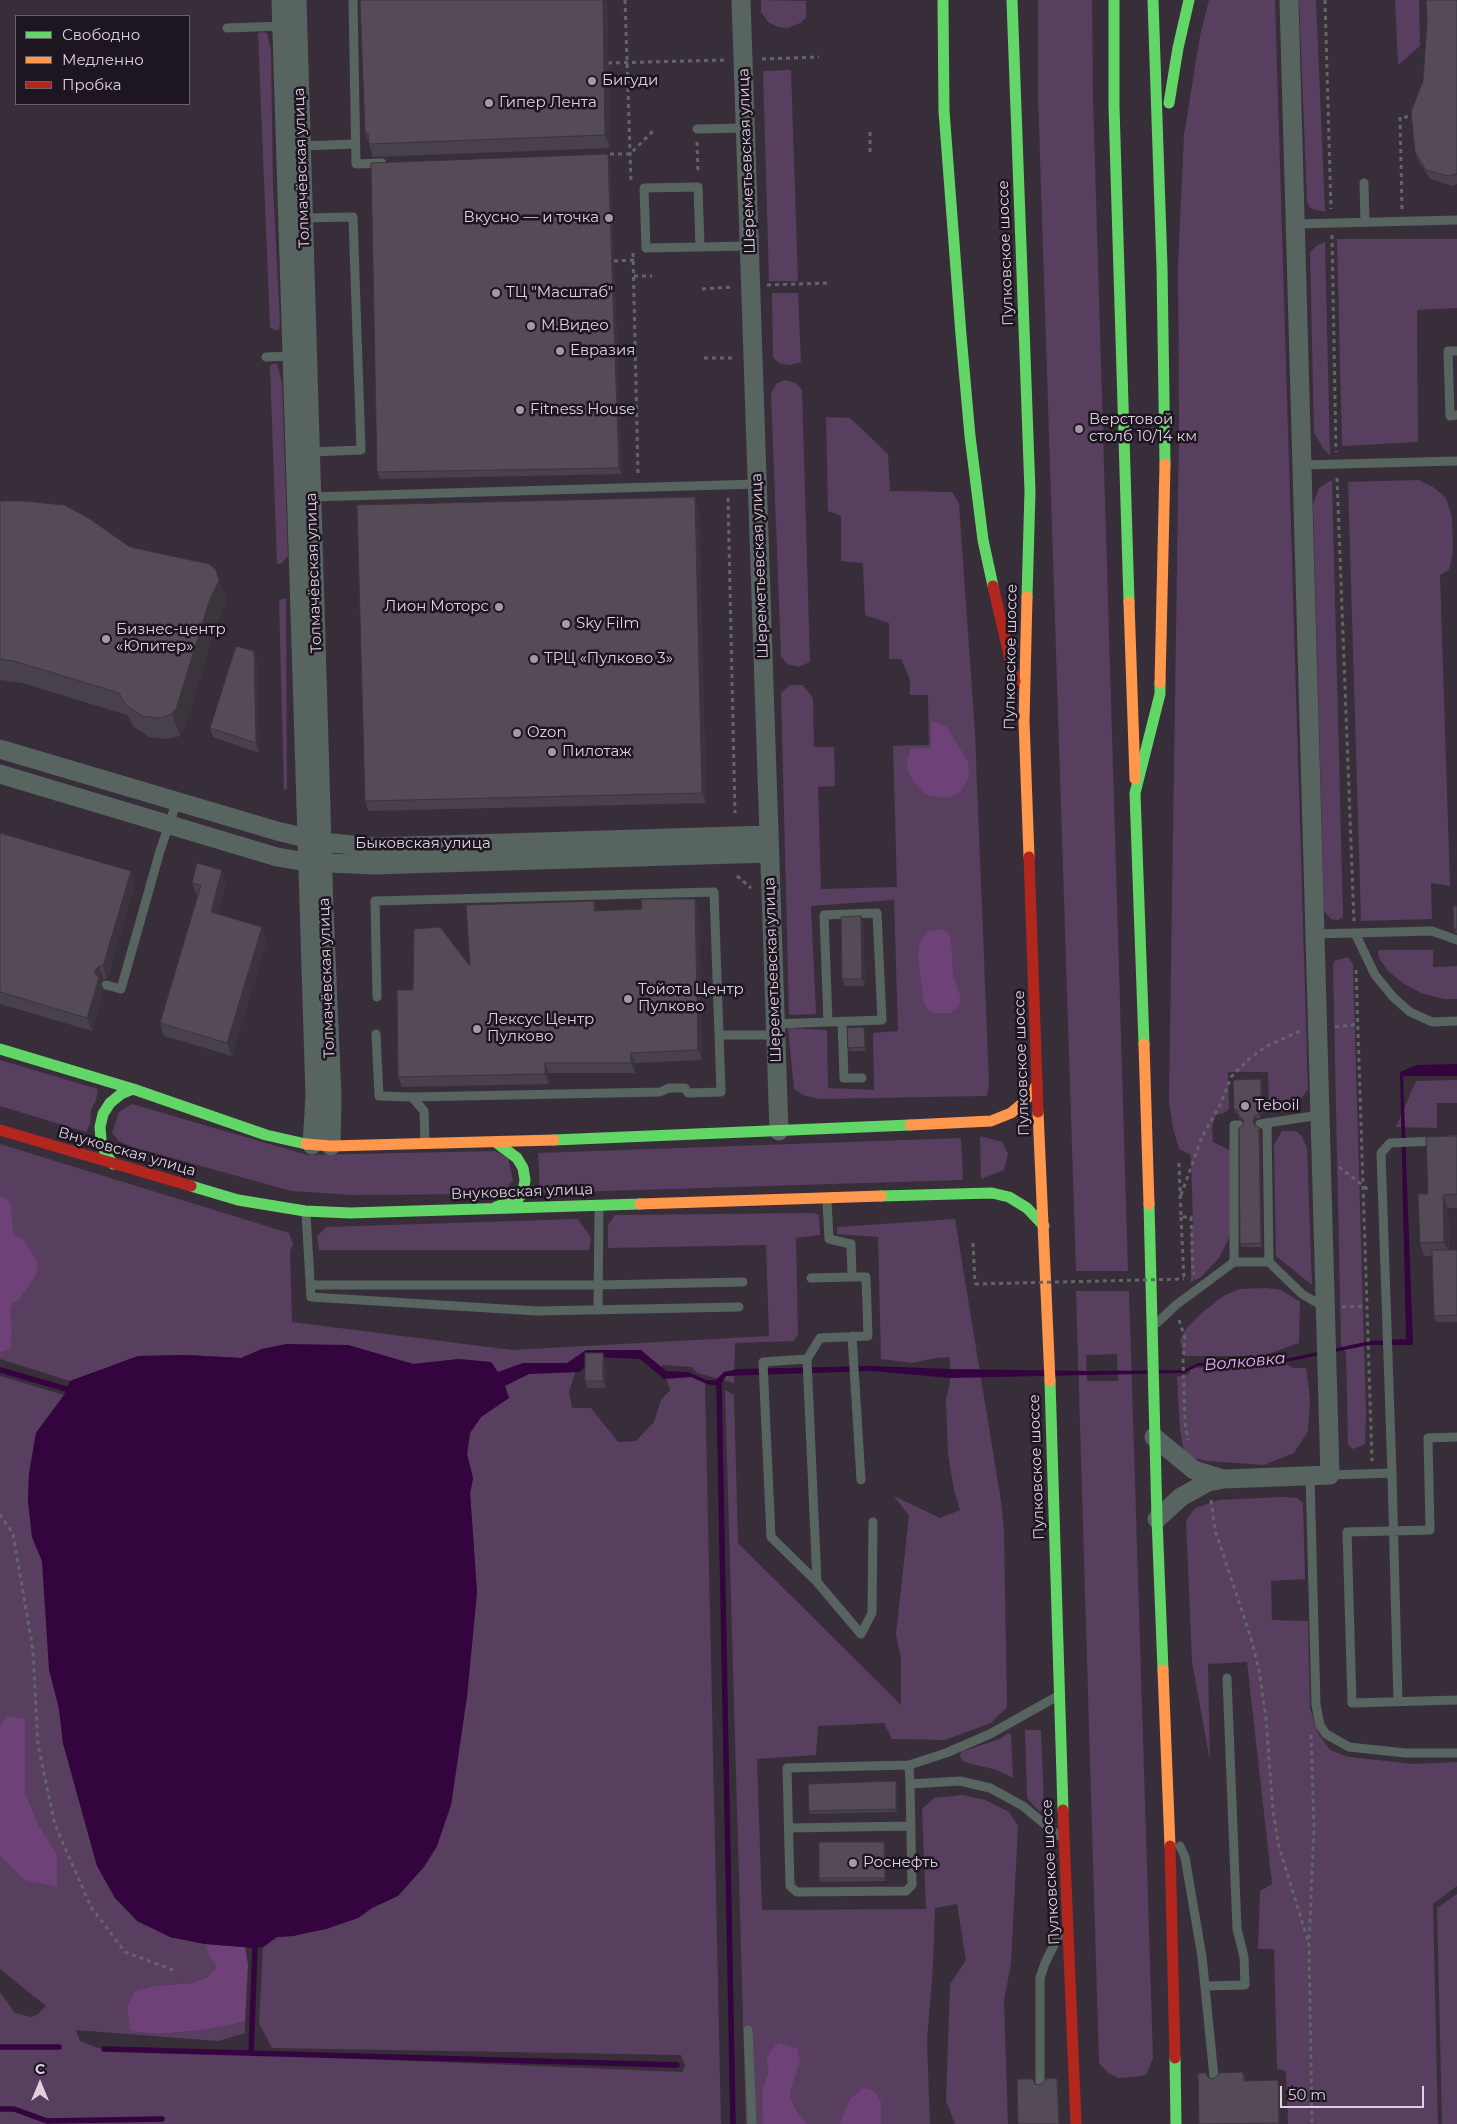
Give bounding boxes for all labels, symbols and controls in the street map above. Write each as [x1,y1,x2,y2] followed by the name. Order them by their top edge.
[15,15,190,105] legend
[62,25,140,44] text: Свободно
[62,50,144,69] text: Медленно
[735,68,759,254] street label: Шереметьевская улица
[602,72,658,90] place label: Бигуди
[62,75,121,94] text: Пробка
[586,75,598,87] marker: Бигуди
[290,87,314,249] street label: Толмачёвская улица
[499,94,597,112] place label: Гипер Лента
[483,97,495,109] marker: Гипер Лента
[994,180,1018,326] street label: Пулковское шоссе
[463,209,599,227] place label: Вкусно — и точка
[603,212,615,224] marker: Вкусно — и точка
[506,284,613,302] place label: ТЦ "Масштаб"
[490,287,502,299] marker: ТЦ "Масштаб"
[541,317,609,335] place label: М.Видео
[525,320,537,332] marker: М.Видео
[570,342,635,360] place label: Евразия
[554,345,566,357] marker: Евразия
[530,401,635,419] place label: Fitness House
[514,404,526,416] marker: Fitness House
[1089,411,1197,446] place label: Верстовой столб 10/14 км
[1073,423,1085,435] marker: Верстовой столб 10/14 км
[748,473,772,659] street label: Шереметьевская улица
[302,492,326,654] street label: Толмачёвская улица
[1001,584,1021,730] street label: Пулковское шоссе
[385,598,489,616] place label: Лион Моторс
[493,601,505,613] marker: Лион Моторс
[576,615,639,633] place label: Sky Film
[560,618,572,630] marker: Sky Film
[116,621,226,656] place label: Бизнес-центр «Юпитер»
[100,633,112,645] marker: Бизнес-центр «Юпитер»
[544,650,673,668] place label: ТРЦ «Пулково 3»
[528,653,540,665] marker: ТРЦ «Пулково 3»
[527,724,567,742] place label: Ozon
[511,727,523,739] marker: Ozon
[562,743,632,761] place label: Пилотаж
[546,746,558,758] marker: Пилотаж
[355,835,491,853] street label: Быковская улица
[761,877,785,1063] street label: Шереметьевская улица
[315,897,339,1059] street label: Толмачёвская улица
[638,981,744,1016] place label: Тойота Центр Пулково
[1010,990,1034,1136] street label: Пулковское шоссе
[622,993,634,1005] marker: Тойота Центр Пулково
[487,1011,594,1046] place label: Лексус Центр Пулково
[471,1023,483,1035] marker: Лексус Центр Пулково
[1255,1097,1299,1115] place label: Teboil
[1239,1100,1251,1112] marker: Teboil
[56,1124,198,1180] street label: Внуковская улица
[451,1181,593,1203] street label: Внуковская улица
[1204,1349,1286,1375] water label: Волковка
[1025,1394,1049,1540] street label: Пулковское шоссе
[1038,1799,1064,1945] street label: Пулковское шоссе
[863,1854,938,1872] place label: Роснефть
[847,1857,859,1869] marker: Роснефть
[15,2059,65,2109] north arrow
[35,2060,45,2078] text: С
[1282,2076,1426,2108] scale bar
[1288,2085,1326,2104] text: 50 m

